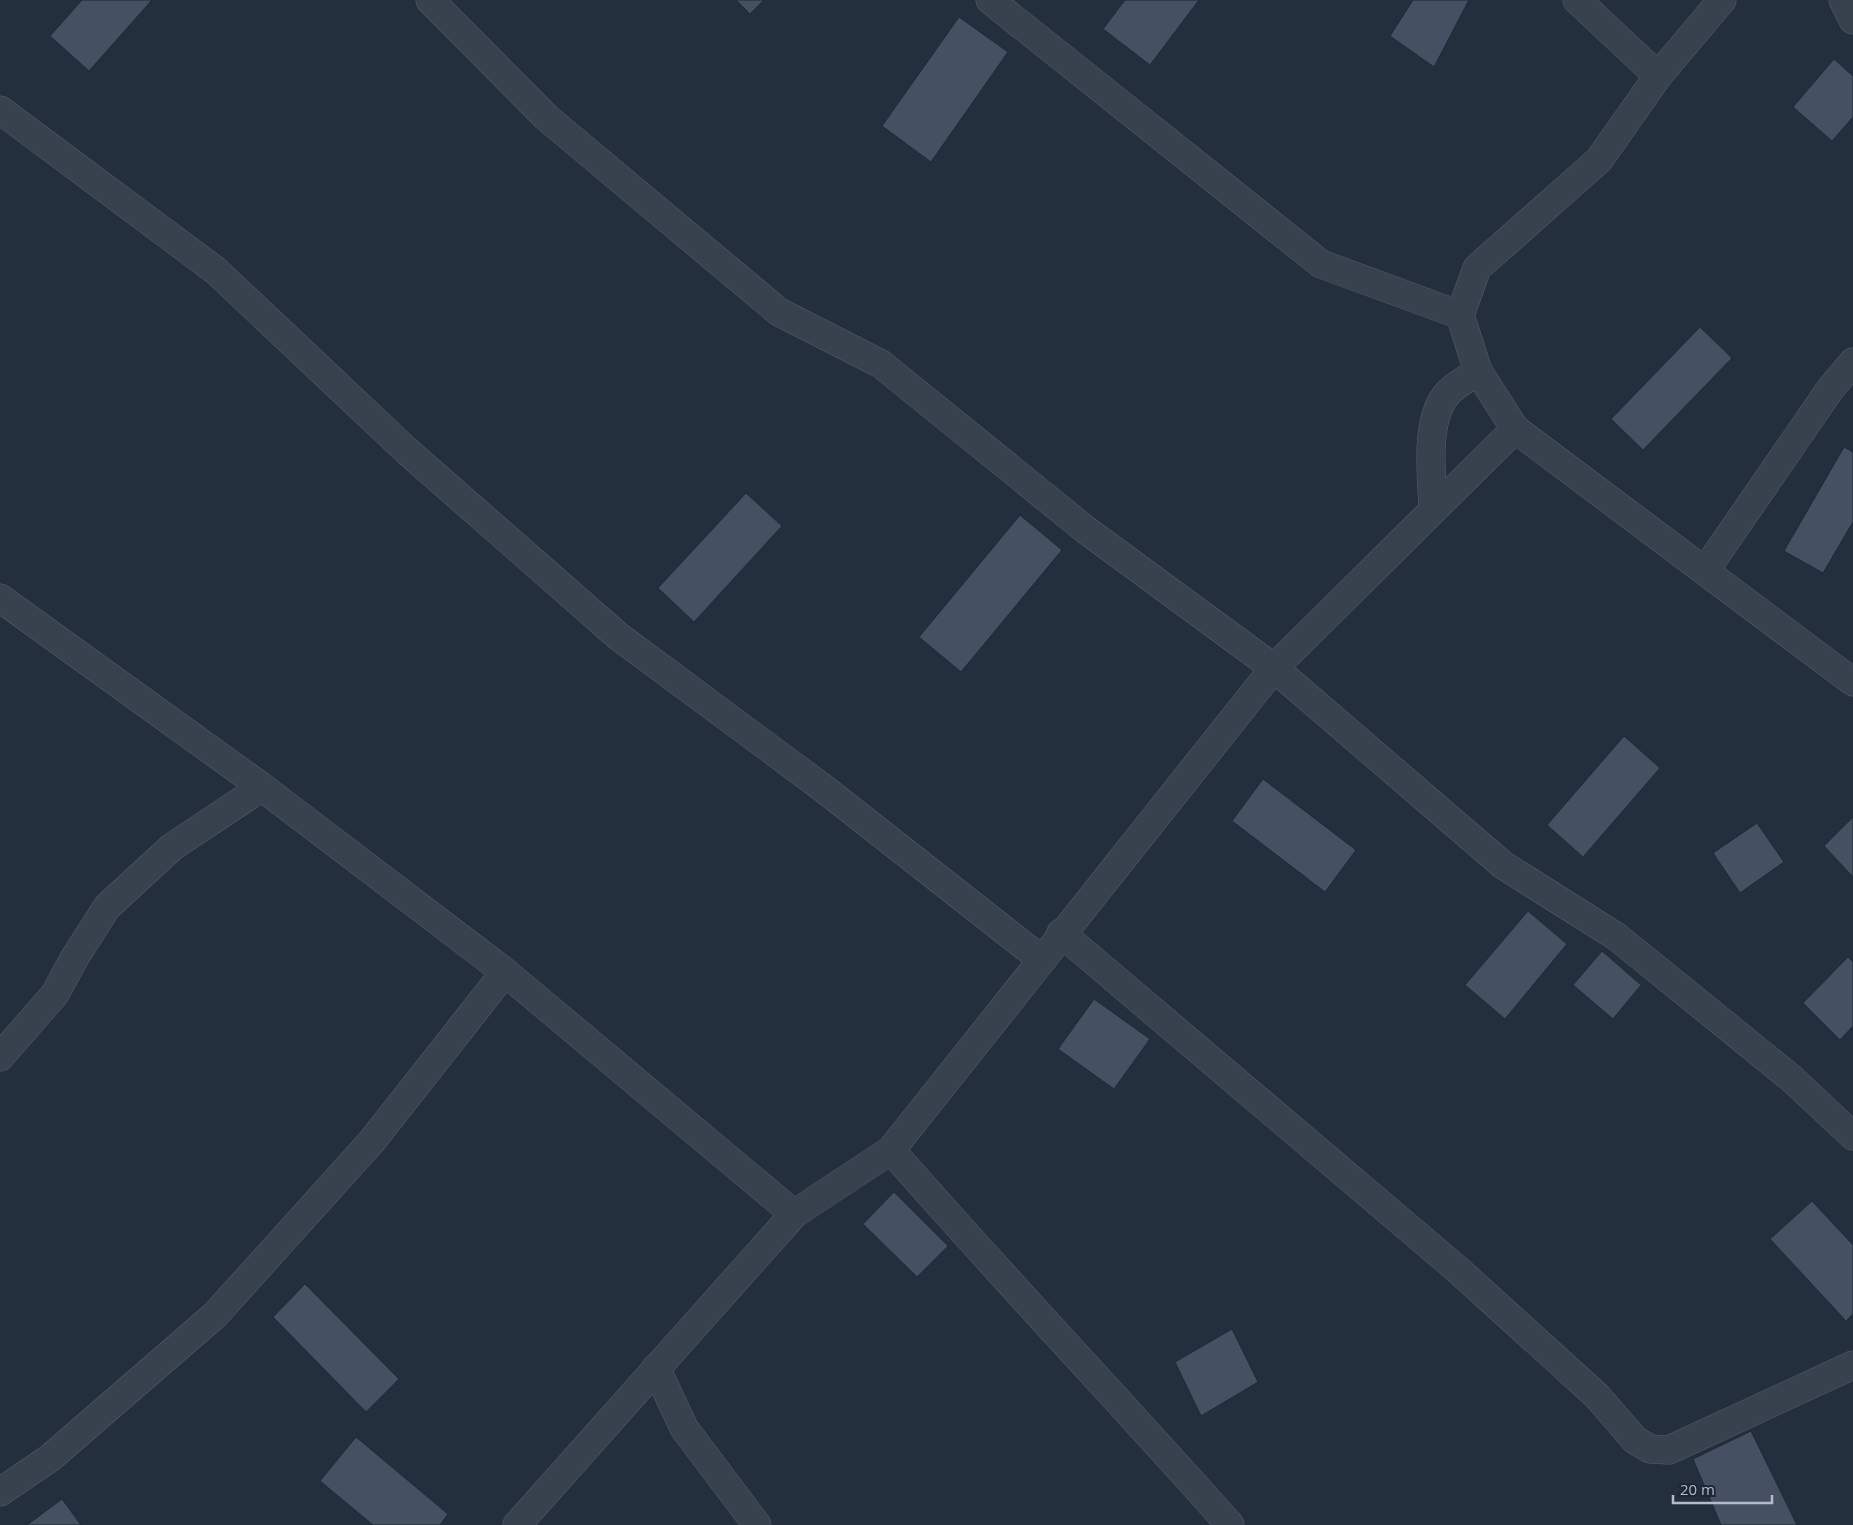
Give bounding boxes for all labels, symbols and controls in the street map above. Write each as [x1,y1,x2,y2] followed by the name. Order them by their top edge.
[1673,1472,1772,1504] scale bar
[1680,1479,1715,1499] text: 20 m

